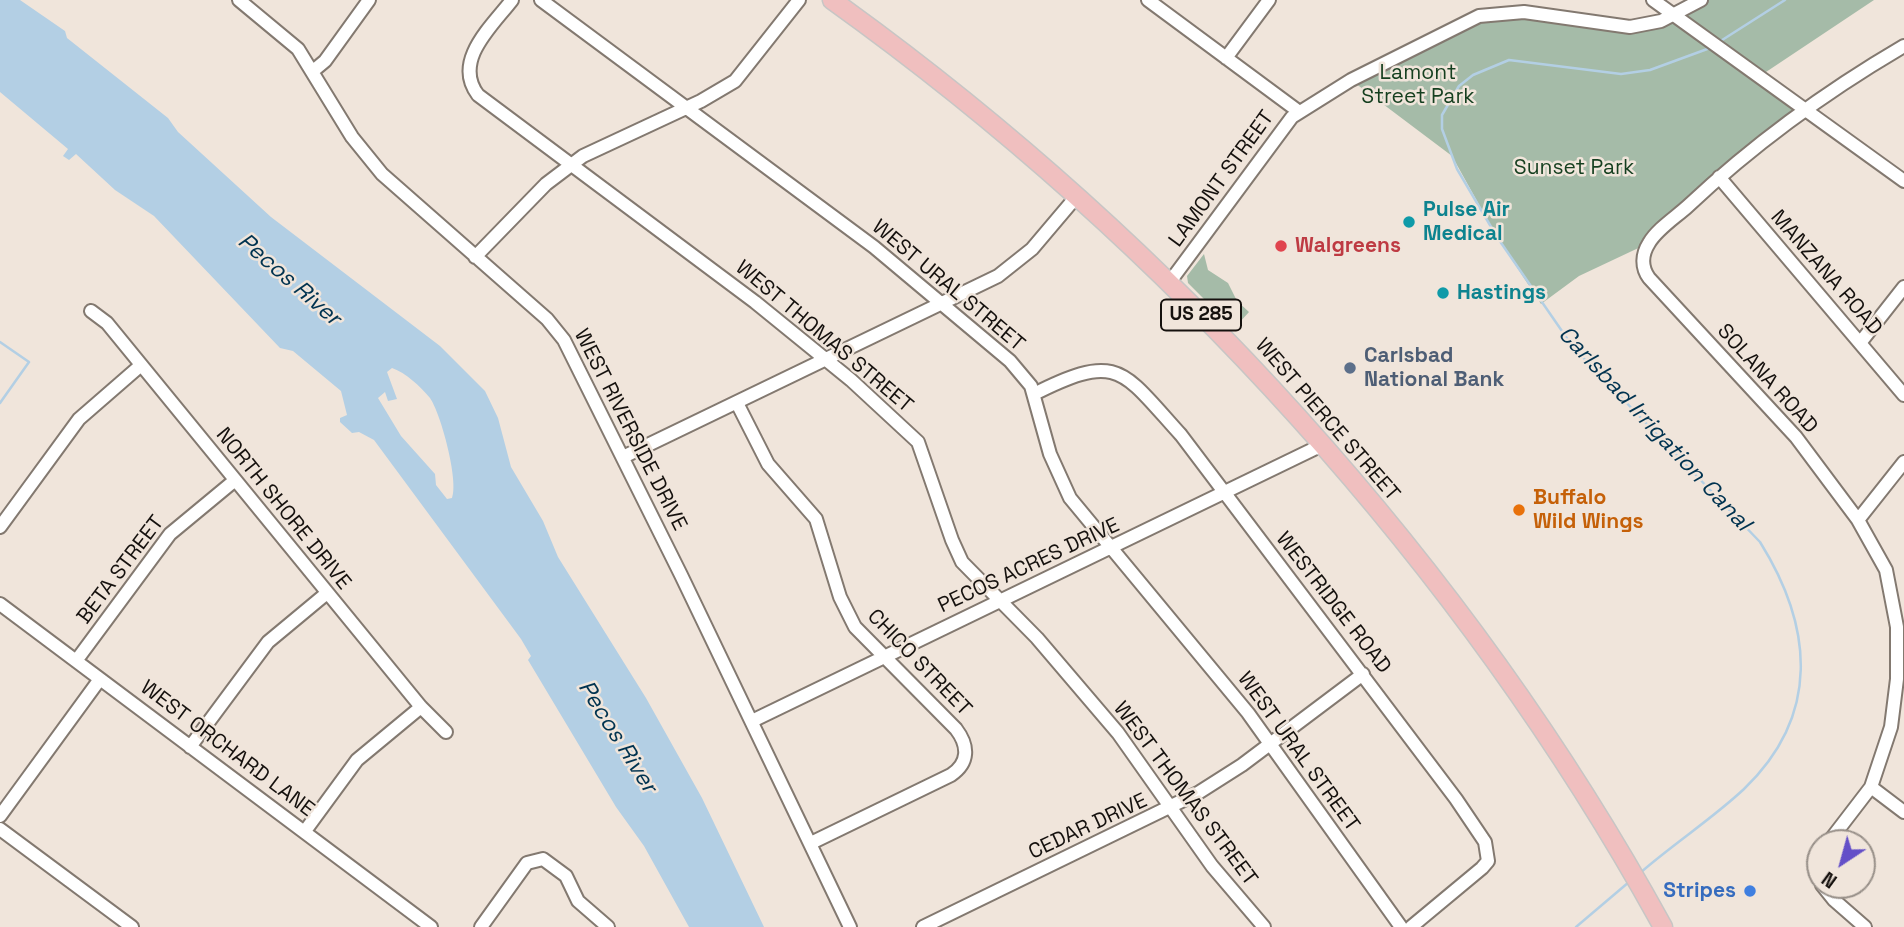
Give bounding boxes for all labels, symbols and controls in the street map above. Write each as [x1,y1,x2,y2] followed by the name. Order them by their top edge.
[1361,60,1475,110] park label: Lamont Street Park
[1164,106,1280,252] street label: LAMONT STREET
[1514,155,1634,181] park label: Sunset Park
[1423,197,1510,247] place label: Pulse Air Medical
[1765,205,1887,341] street label: MANZANA ROAD
[1401,214,1417,230] marker: Pulse Air Medical
[867,215,1029,357] street label: WEST URAL STREET
[232,228,346,332] water label: Pecos River
[1295,233,1401,259] place label: Walgreens
[1273,238,1289,254] marker: Walgreens
[730,255,918,419] street label: WEST THOMAS STREET
[1457,280,1546,306] place label: Hastings
[1435,285,1451,301] marker: Hastings
[1161,300,1241,330] road number: US 285
[1711,319,1823,439] street label: SOLANA ROAD
[1552,321,1756,537] water label: Carlsbad Irrigation Canal
[568,325,692,535] street label: WEST RIVERSIDE DRIVE
[1249,333,1405,507] street label: WEST PIERCE STREET
[1364,343,1504,393] place label: Carlsbad National Bank
[1342,360,1358,376] marker: Carlsbad National Bank
[210,423,356,595] street label: NORTH SHORE DRIVE
[1533,485,1644,535] place label: Buffalo Wild Wings
[1511,502,1527,518] marker: Buffalo Wild Wings
[72,511,170,629] street label: BETA STREET
[934,513,1124,619] street label: PECOS ACRES DRIVE
[1270,527,1396,679] street label: WESTRIDGE ROAD
[862,604,976,722] street label: CHICO STREET
[1232,667,1364,837] street label: WEST URAL STREET
[135,675,319,823] street label: WEST ORCHARD LANE
[572,676,662,798] water label: Pecos River
[1108,697,1262,891] street label: WEST THOMAS STREET
[1025,789,1151,865] street label: CEDAR DRIVE
[1806,829,1876,899] north arrow
[1817,866,1842,894] text: N
[1663,878,1736,904] place label: Stripes
[1742,883,1758,899] marker: Stripes

